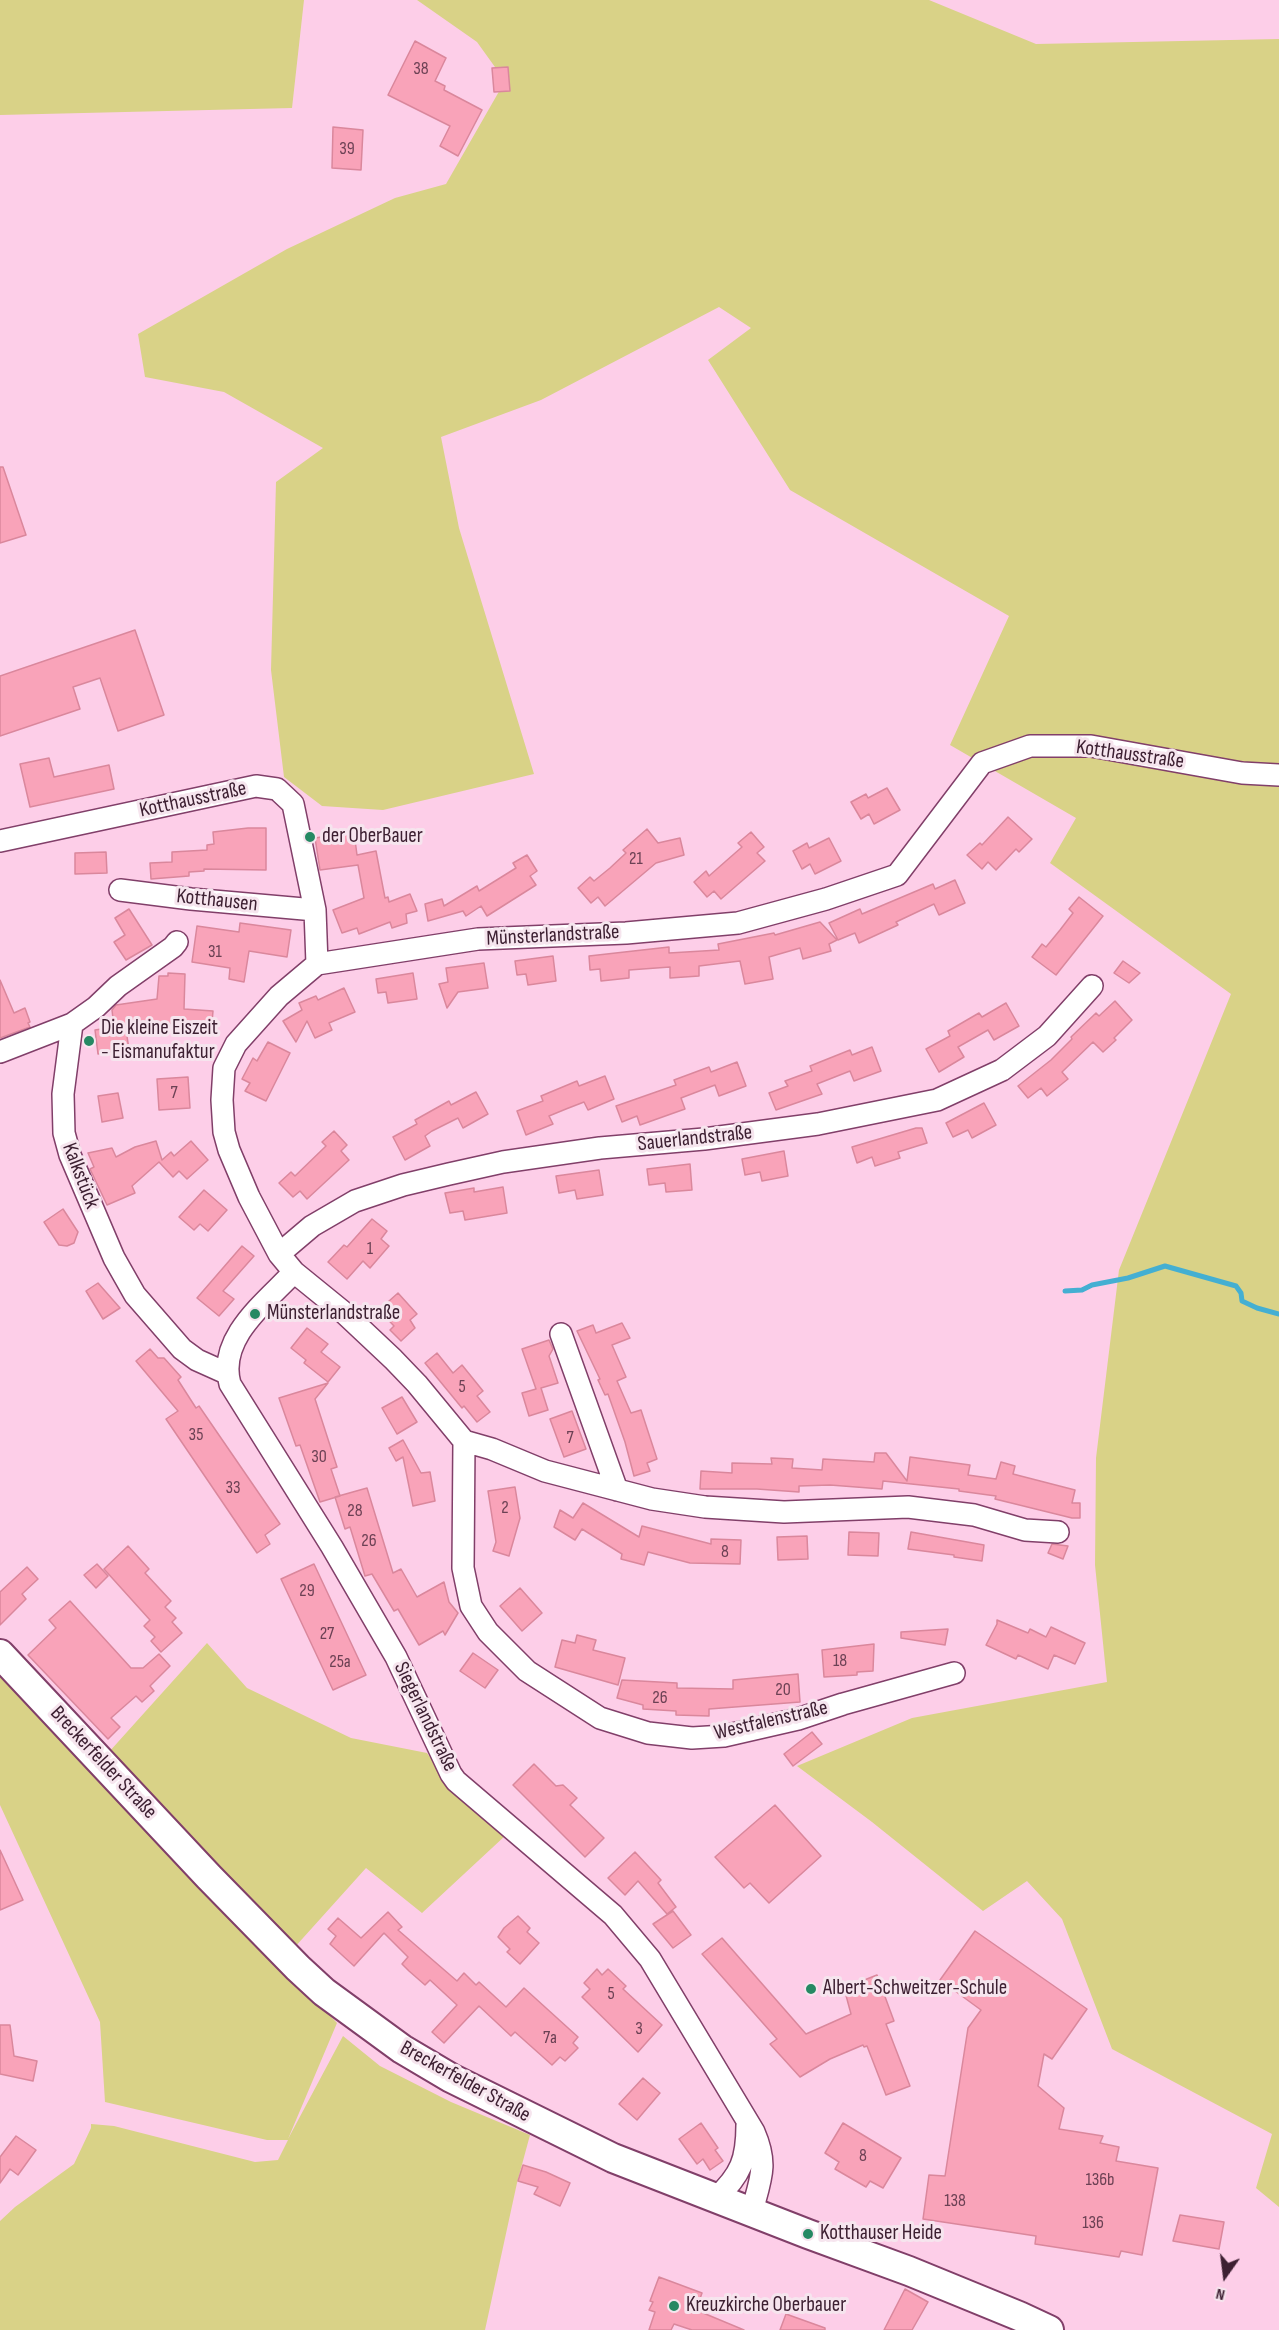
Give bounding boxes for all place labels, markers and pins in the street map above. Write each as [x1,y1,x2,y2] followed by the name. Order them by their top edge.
[322,824,423,850] place label: der OberBauer
[303,830,317,844] marker: der OberBauer
[101,1016,218,1066] place label: Die kleine Eiszeit - Eismanufaktur
[82,1034,96,1048] marker: Die kleine Eiszeit - Eismanufaktur
[267,1301,400,1327] place label: Münsterlandstraße
[248,1307,262,1321] marker: Münsterlandstraße
[823,1976,1007,2002] place label: Albert-Schweitzer-Schule
[804,1982,818,1996] marker: Albert-Schweitzer-Schule
[820,2221,942,2247] place label: Kotthauser Heide
[801,2227,815,2241] marker: Kotthauser Heide
[686,2293,846,2319] place label: Kreuzkirche Oberbauer
[667,2299,681,2313] marker: Kreuzkirche Oberbauer

